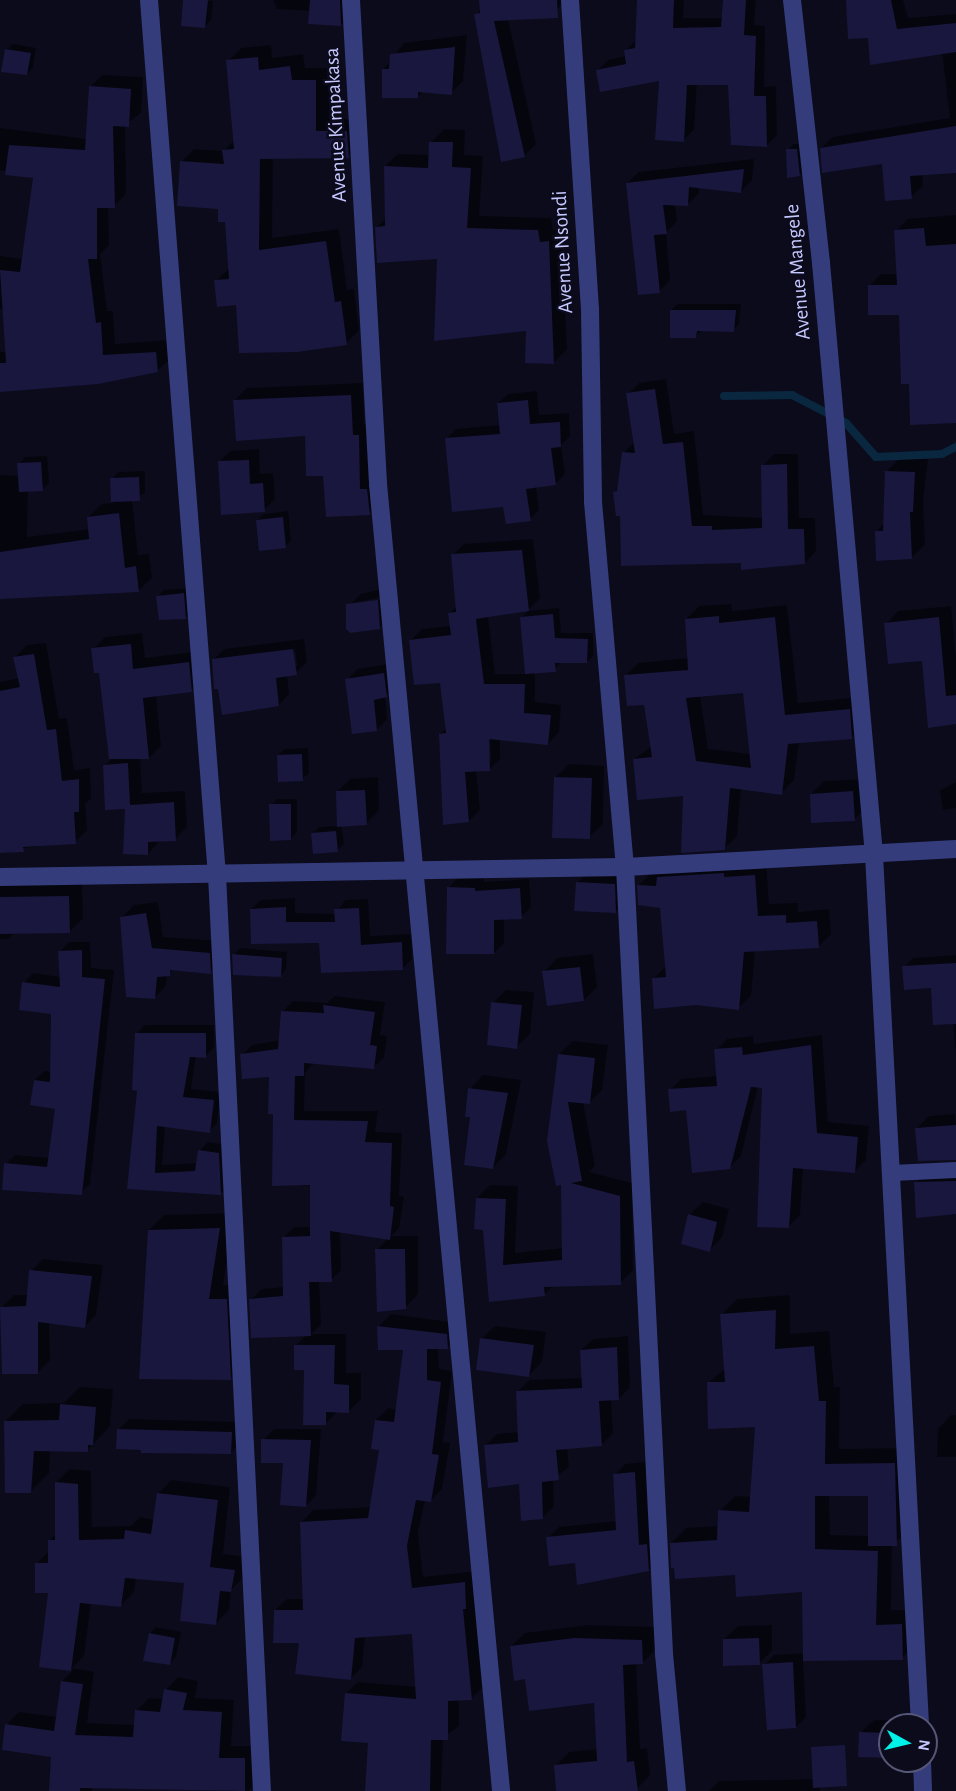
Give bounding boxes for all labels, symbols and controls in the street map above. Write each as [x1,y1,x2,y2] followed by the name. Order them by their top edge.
[319,47,353,203] street label: Avenue Kimpakasa
[547,190,579,314] street label: Avenue Nsondi
[780,203,816,341] street label: Avenue Mangele
[878,1713,938,1773] north arrow
[915,1739,933,1752] text: N

